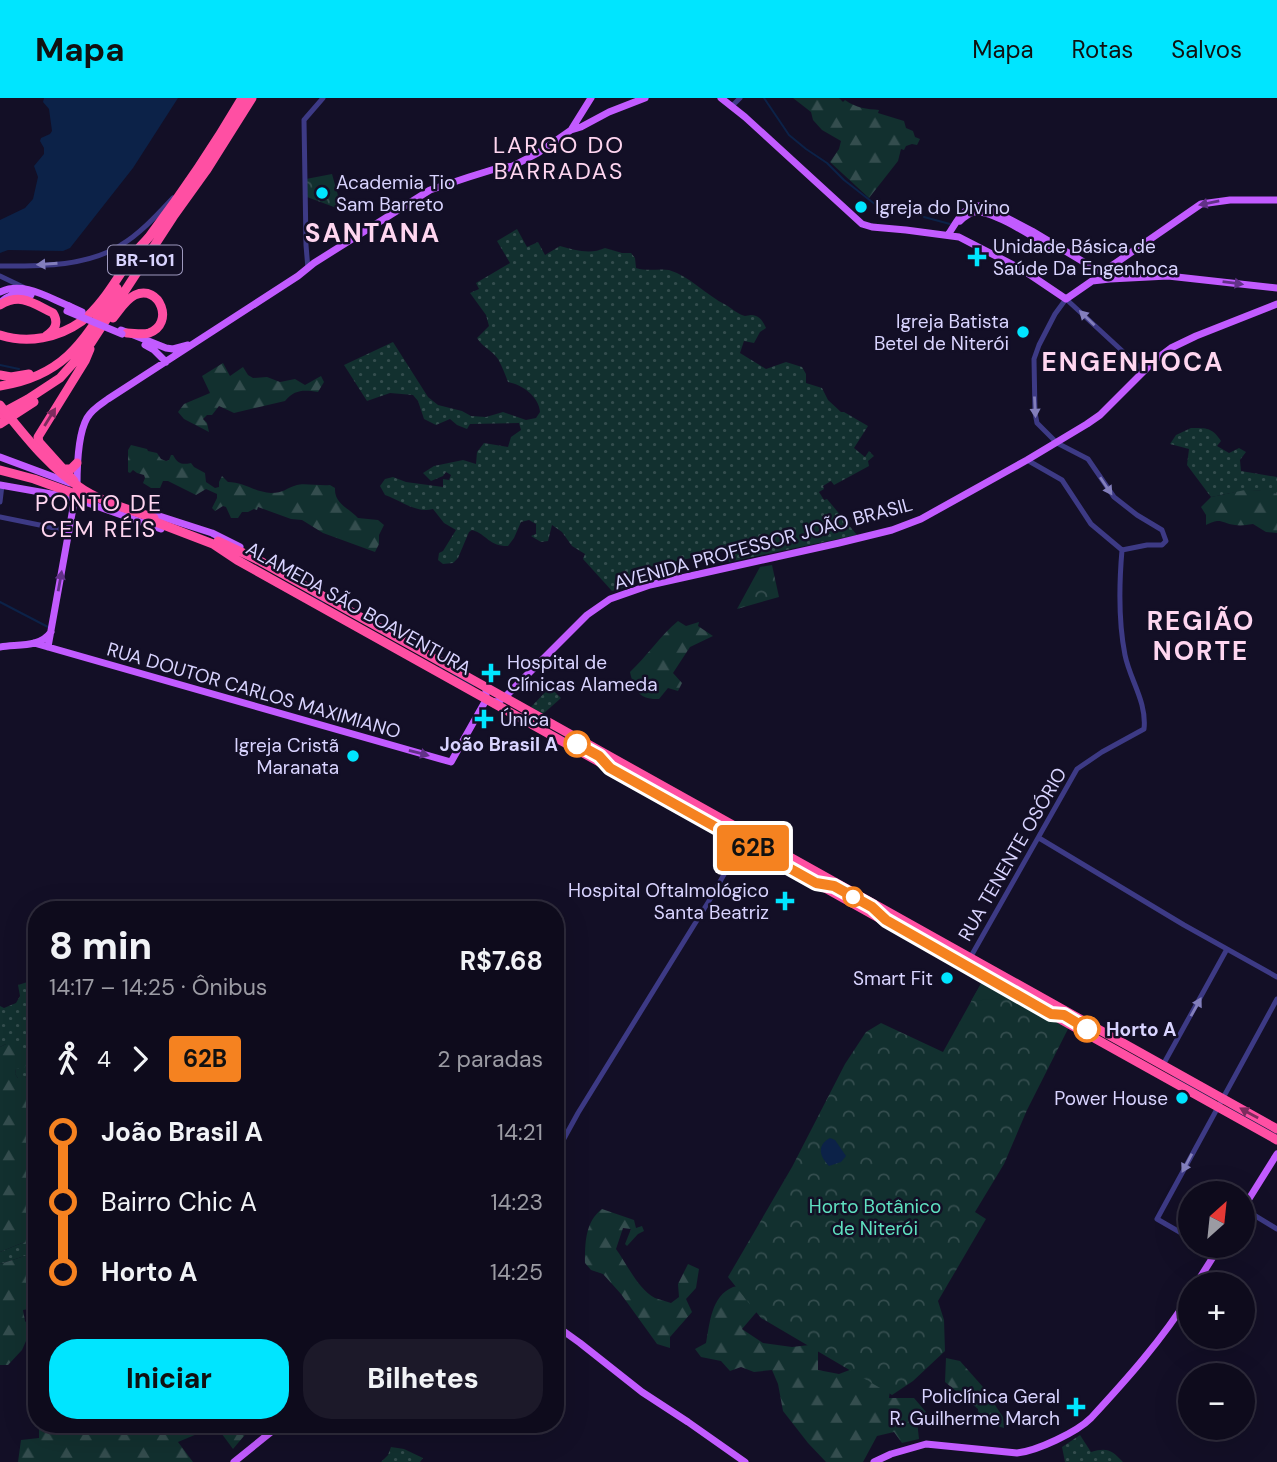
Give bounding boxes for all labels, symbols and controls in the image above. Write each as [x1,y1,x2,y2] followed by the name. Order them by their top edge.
[35,28,125,71] text: Mapa
[972,34,1034,65] text: Mapa
[1072,34,1133,65] text: Rotas
[1171,34,1242,65] text: Salvos
[493,130,625,186] district label: LARGO DO BARRADAS
[336,170,455,217] place label: Academia Tio Sam Barreto
[314,185,330,201] marker: Academia Tio Sam Barreto
[875,195,1010,220] place label: Igreja do Divino
[1198,198,1220,209] one-way arrow
[853,199,869,215] marker: Igreja do Divino
[305,216,441,250] district label: SANTANA
[993,234,1178,281] place label: Unidade Básica de Saúde Da Engenhoca
[108,246,182,274] road number: BR-101
[967,247,987,267] marker: Unidade Básica de Saúde Da Engenhoca
[36,259,58,270] one-way arrow
[1222,278,1244,289] one-way arrow
[874,309,1009,356] place label: Igreja Batista Betel de Niterói
[1079,310,1096,326] one-way arrow
[1015,324,1031,340] marker: Igreja Batista Betel de Niterói
[1042,345,1224,379] district label: ENGENHOCA
[1030,397,1041,419] one-way arrow
[44,407,57,427] one-way arrow
[1100,477,1113,496] one-way arrow
[35,488,163,544] district label: PONTO DE CEM RÉIS
[611,492,915,595] street label: AVENIDA PROFESSOR JOÃO BRASIL
[242,536,476,681] street label: ALAMEDA SÃO BOAVENTURA
[55,570,66,592] one-way arrow
[1147,604,1255,668] district label: REGIÃO NORTE
[104,637,404,744] street label: RUA DOUTOR CARLOS MAXIMIANO
[507,650,658,697] place label: Hospital de Clínicas Alameda
[481,663,501,683] marker: Hospital de Clínicas Alameda
[500,707,549,732] place label: Única
[474,709,494,729] marker: Única
[564,731,590,757] marker: João Brasil A
[440,732,559,757] place label: João Brasil A
[234,733,339,780] place label: Igreja Cristã Maranata
[345,748,361,764] marker: Igreja Cristã Maranata
[409,749,430,759] one-way arrow
[952,763,1072,946] street label: RUA TENENTE OSÓRIO
[713,825,793,871] line badge: 62B
[731,832,775,863] text: 62B
[568,878,769,925] place label: Hospital Oftalmológico Santa Beatriz
[843,887,863,907] unlabelled marker
[775,891,795,911] marker: Hospital Oftalmológico Santa Beatriz
[49,921,152,971] text: 8 min
[460,944,543,978] text: R$7.68
[853,966,933,991] place label: Smart Fit
[939,970,955,986] marker: Smart Fit
[49,972,267,1002] text: 14:17 – 14:25 · Ônibus
[1189,997,1201,1017] one-way arrow
[1074,1016,1100,1042] marker: Horto A
[1106,1017,1177,1042] place label: Horto A
[49,1040,87,1078] icon: walk
[121,1040,159,1078] icon: forward
[183,1043,227,1074] text: 62B
[97,1044,111,1074] text: 4
[437,1044,543,1074] text: 2 paradas
[1054,1086,1168,1111] place label: Power House
[1174,1090,1190,1106] marker: Power House
[1239,1108,1259,1119] one-way arrow
[101,1115,263,1149] text: João Brasil A
[497,1117,543,1147] text: 14:21
[1181,1153,1192,1173] one-way arrow
[1178,1181,1255,1258] north arrow
[1178,1181,1255,1440] map controls
[101,1185,257,1219] text: Bairro Chic A
[490,1187,543,1217] text: 14:23
[809,1194,941,1241] park label: Horto Botânico de Niterói
[101,1255,197,1289] text: Horto A
[490,1257,543,1287] text: 14:25
[1178,1272,1255,1349] button: +
[49,1339,289,1419] button: Iniciar
[303,1339,543,1419] button: Bilhetes
[1178,1363,1255,1440] button: −
[890,1384,1060,1431] place label: Policlínica Geral R. Guilherme March
[1066,1397,1086,1417] marker: Policlínica Geral R. Guilherme March

